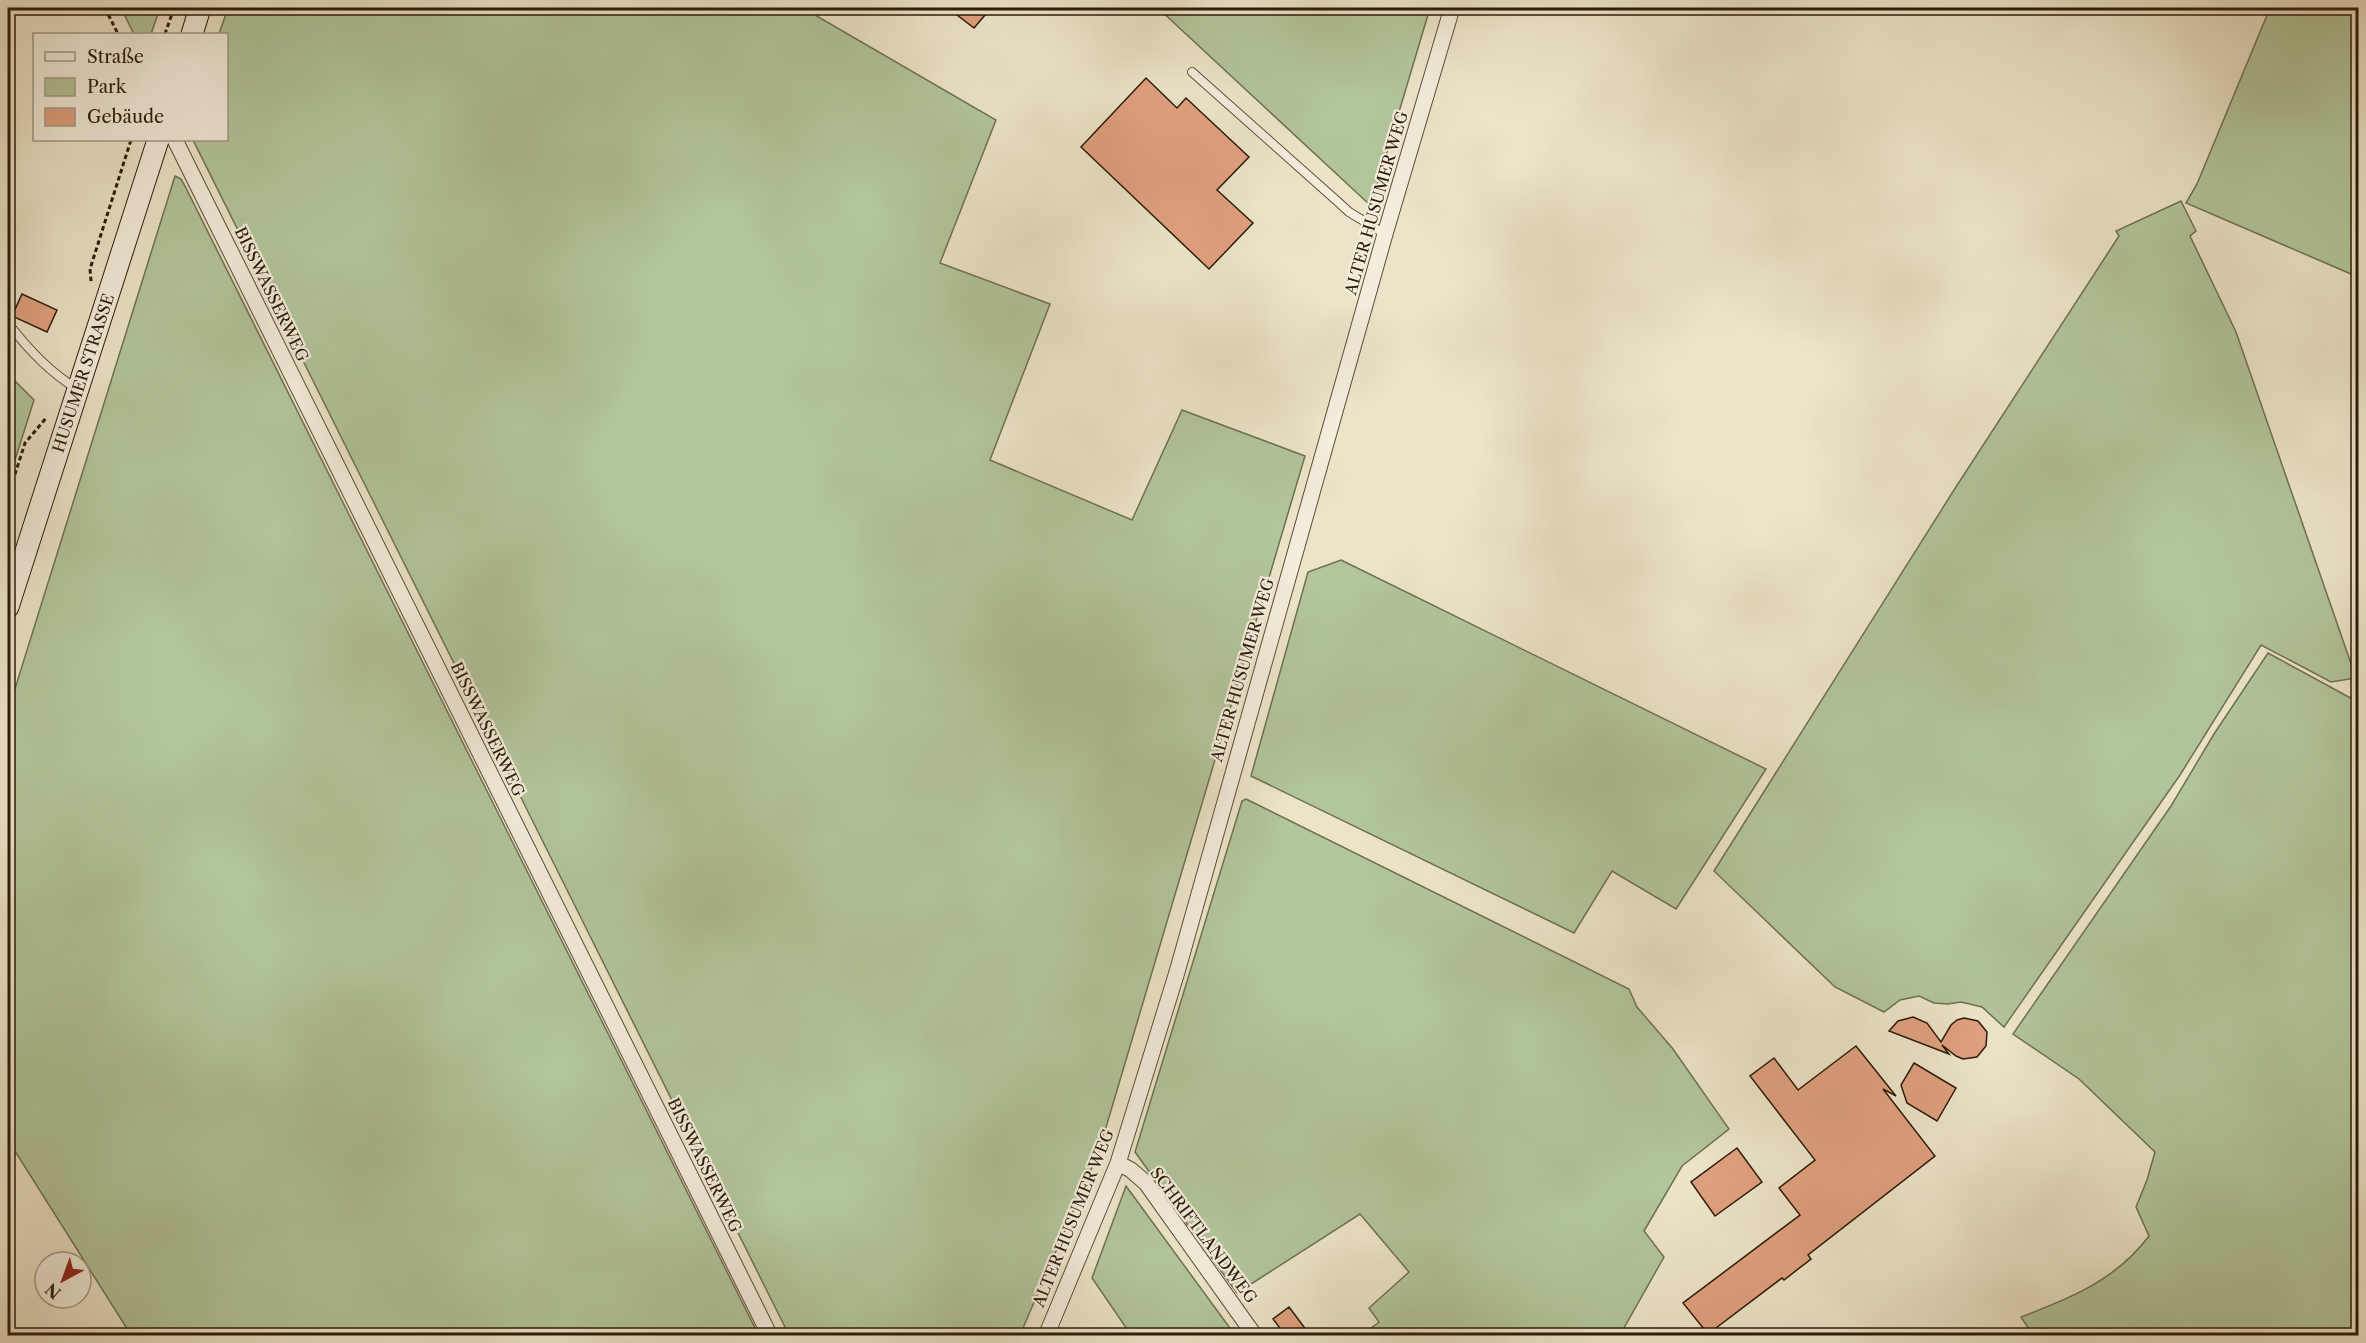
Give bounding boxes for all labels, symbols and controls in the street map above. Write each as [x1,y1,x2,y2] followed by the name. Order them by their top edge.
[33,33,228,141] legend
[87,46,144,68] text: Straße
[87,76,128,98] text: Park
[87,106,164,128] text: Gebäude
[1340,109,1412,298] street label: ALTER HUSUMER WEG
[231,223,313,365] street label: BISSWASSERWEG
[48,291,118,455] street label: HUSUMER STRASSE
[1206,576,1278,765] street label: ALTER HUSUMER WEG
[447,658,529,800] street label: BISSWASSERWEG
[664,1094,746,1236] street label: BISSWASSERWEG
[1028,1126,1118,1311] street label: ALTER HUSUMER WEG
[1146,1163,1262,1307] street label: SCHRIFTLANDWEG
[33,1250,93,1310] north arrow
[41,1279,65,1303] text: N

